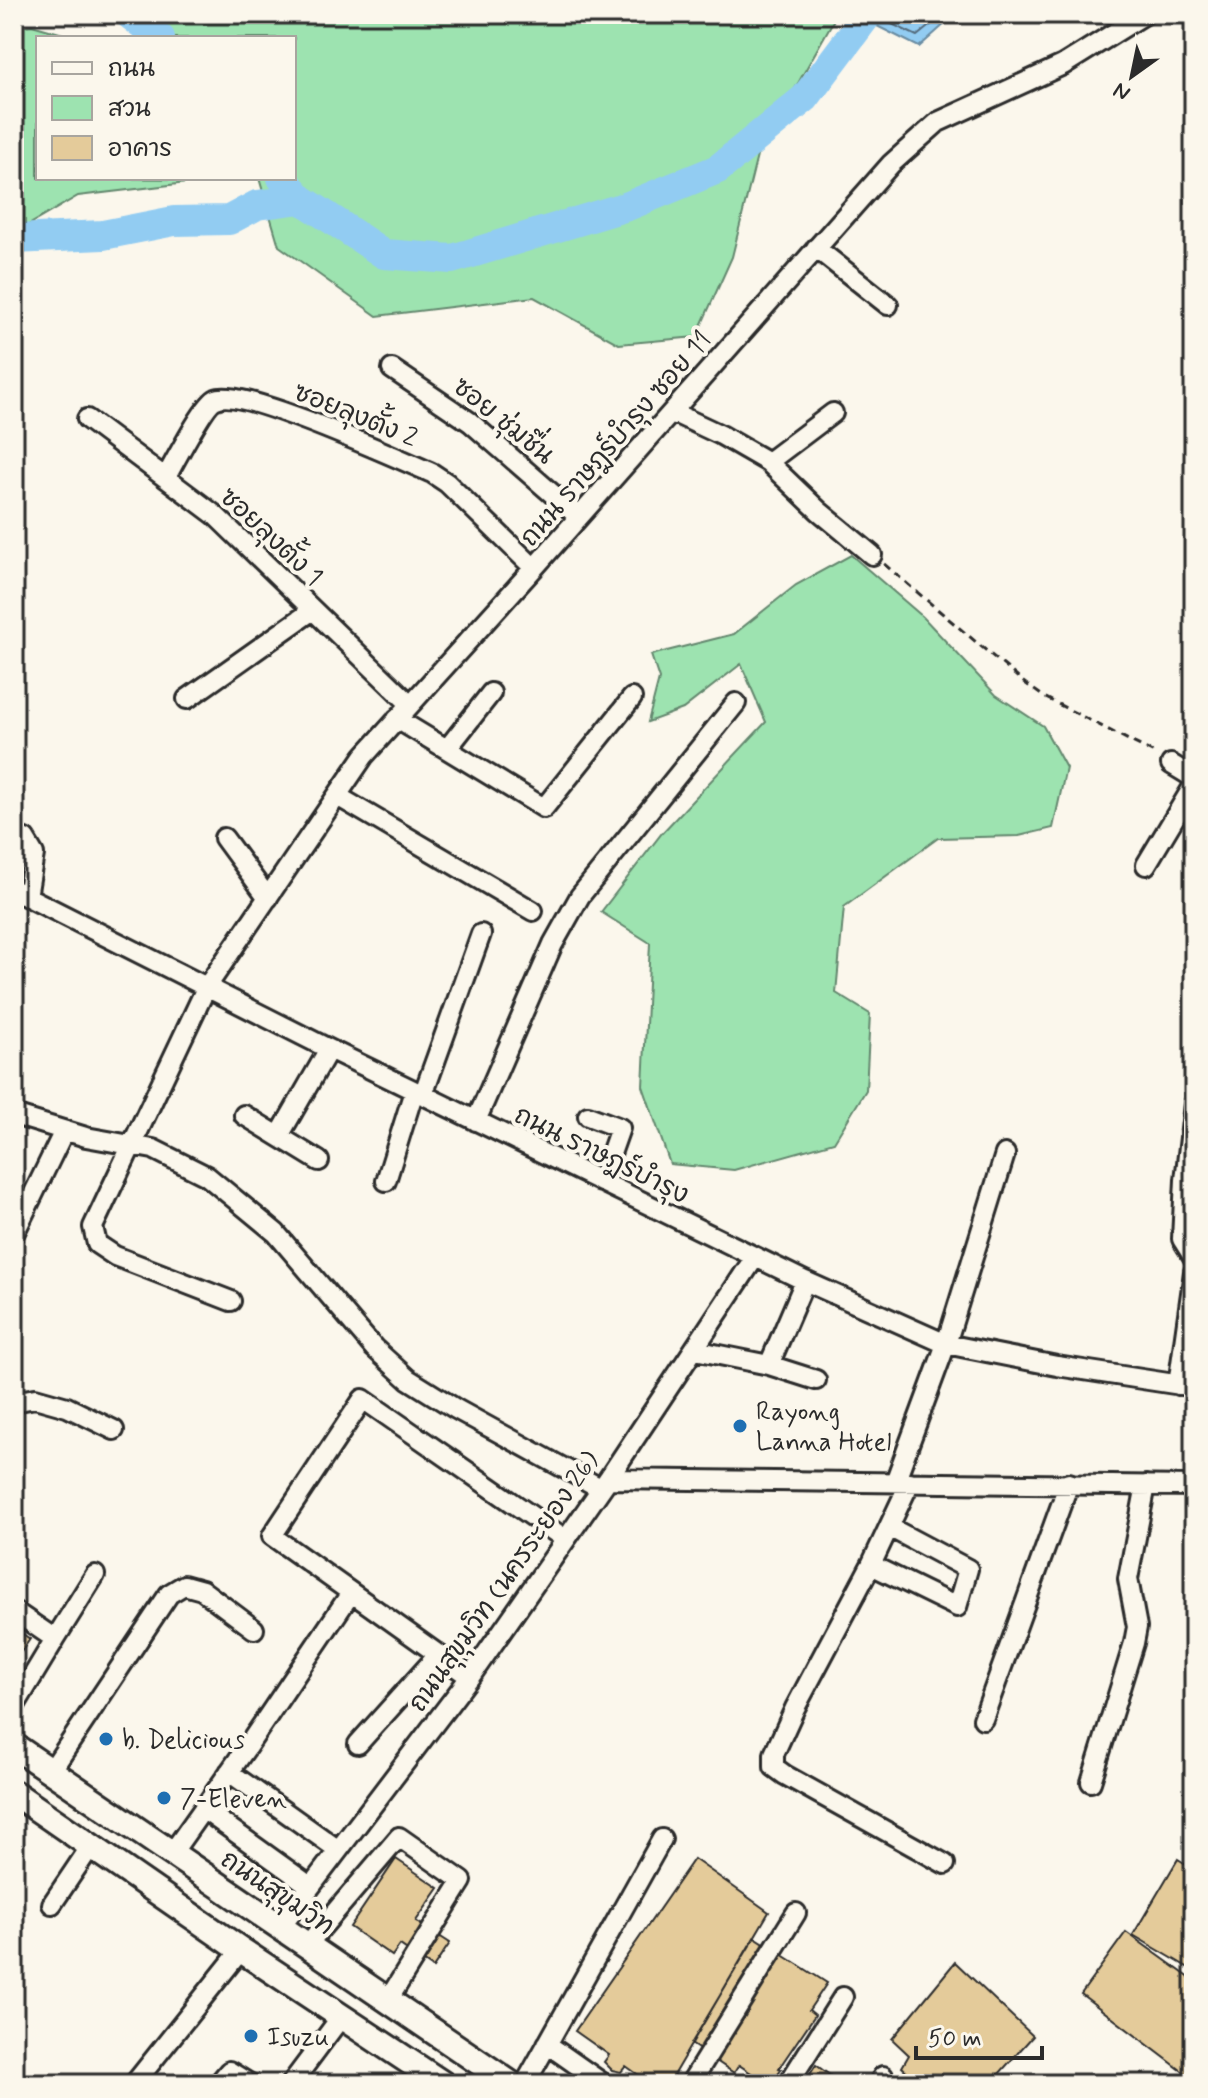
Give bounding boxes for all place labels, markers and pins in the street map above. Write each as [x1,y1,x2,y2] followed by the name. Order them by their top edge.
[756,1396,892,1460] place label: Rayong Lanna Hotel
[731,1417,749,1435] marker: Rayong Lanna Hotel
[122,1724,245,1758] place label: b. Delicious
[97,1730,115,1748] marker: b. Delicious
[180,1783,287,1817] place label: 7-Eleven
[155,1789,173,1807] marker: 7-Eleven
[267,2021,329,2055] place label: Isuzu
[242,2027,260,2045] marker: Isuzu

